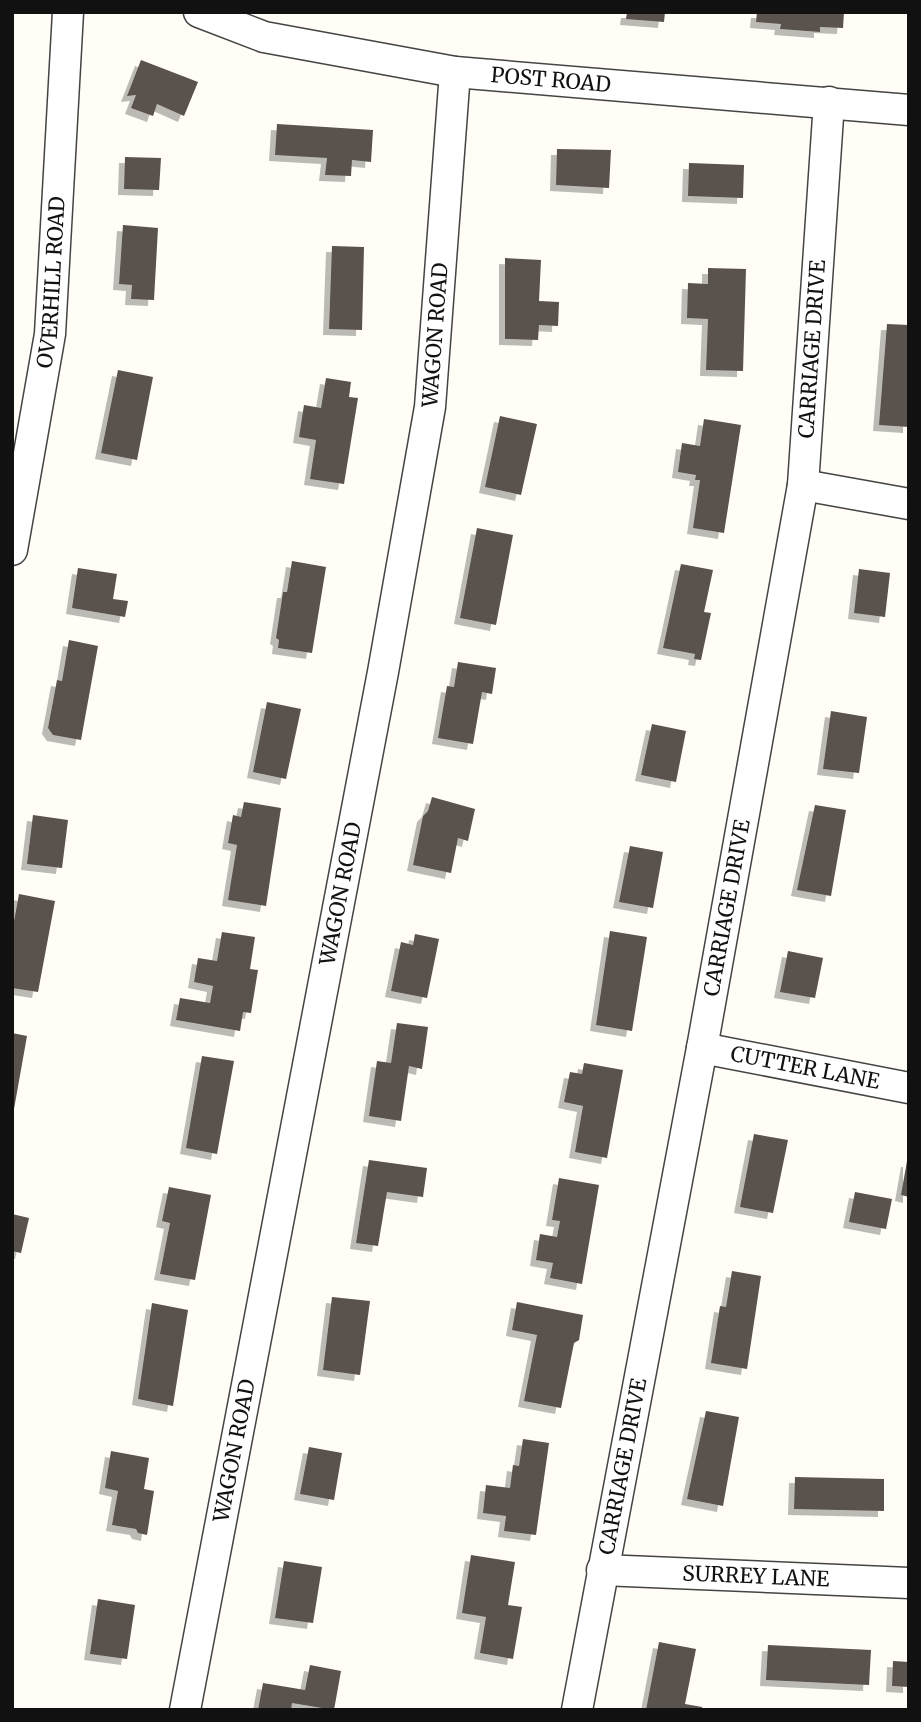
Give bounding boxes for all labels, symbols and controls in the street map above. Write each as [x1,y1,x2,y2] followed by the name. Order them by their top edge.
[490,61,612,98] street label: POST ROAD
[30,195,71,370] street label: OVERHILL ROAD
[792,258,831,439] street label: CARRIAGE DRIVE
[416,262,454,409] street label: WAGON ROAD
[698,817,756,998] street label: CARRIAGE DRIVE
[313,820,367,968] street label: WAGON ROAD
[728,1040,883,1095] street label: CUTTER LANE
[593,1375,653,1557] street label: CARRIAGE DRIVE
[207,1377,261,1525] street label: WAGON ROAD
[682,1559,831,1593] street label: SURREY LANE

